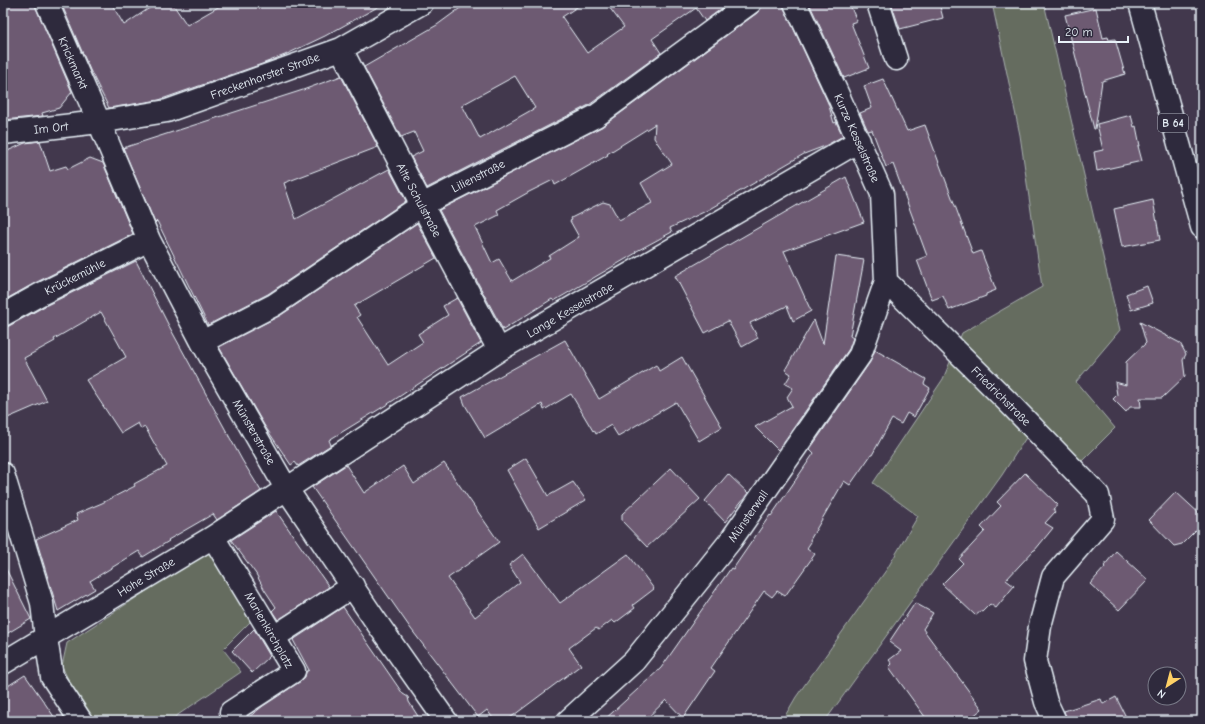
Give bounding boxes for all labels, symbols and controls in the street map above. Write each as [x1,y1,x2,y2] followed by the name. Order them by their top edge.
[1059,18,1128,44] scale bar
[1065,25,1093,39] text: 20 m
[55,35,91,92] street label: Krickmarkt
[209,50,321,102] street label: Freckenhorster Straße
[831,92,883,184] street label: Kurze Kesselstraße
[1158,114,1188,132] road number: B 64
[33,119,69,137] street label: Im Ort
[449,157,507,195] street label: Lilienstraße
[394,161,444,239] street label: Alte Schulstraße
[42,256,108,298] street label: Krückemühle
[524,279,616,341] street label: Lange Kesselstraße
[968,363,1034,429] street label: Friedrichstraße
[230,397,278,467] street label: Münsterstraße
[725,487,771,545] street label: Münsterwall
[115,554,177,600] street label: Hohe Straße
[242,590,297,671] street label: Marienkirchplatz
[1147,666,1187,706] north arrow
[1155,686,1168,701] text: N

